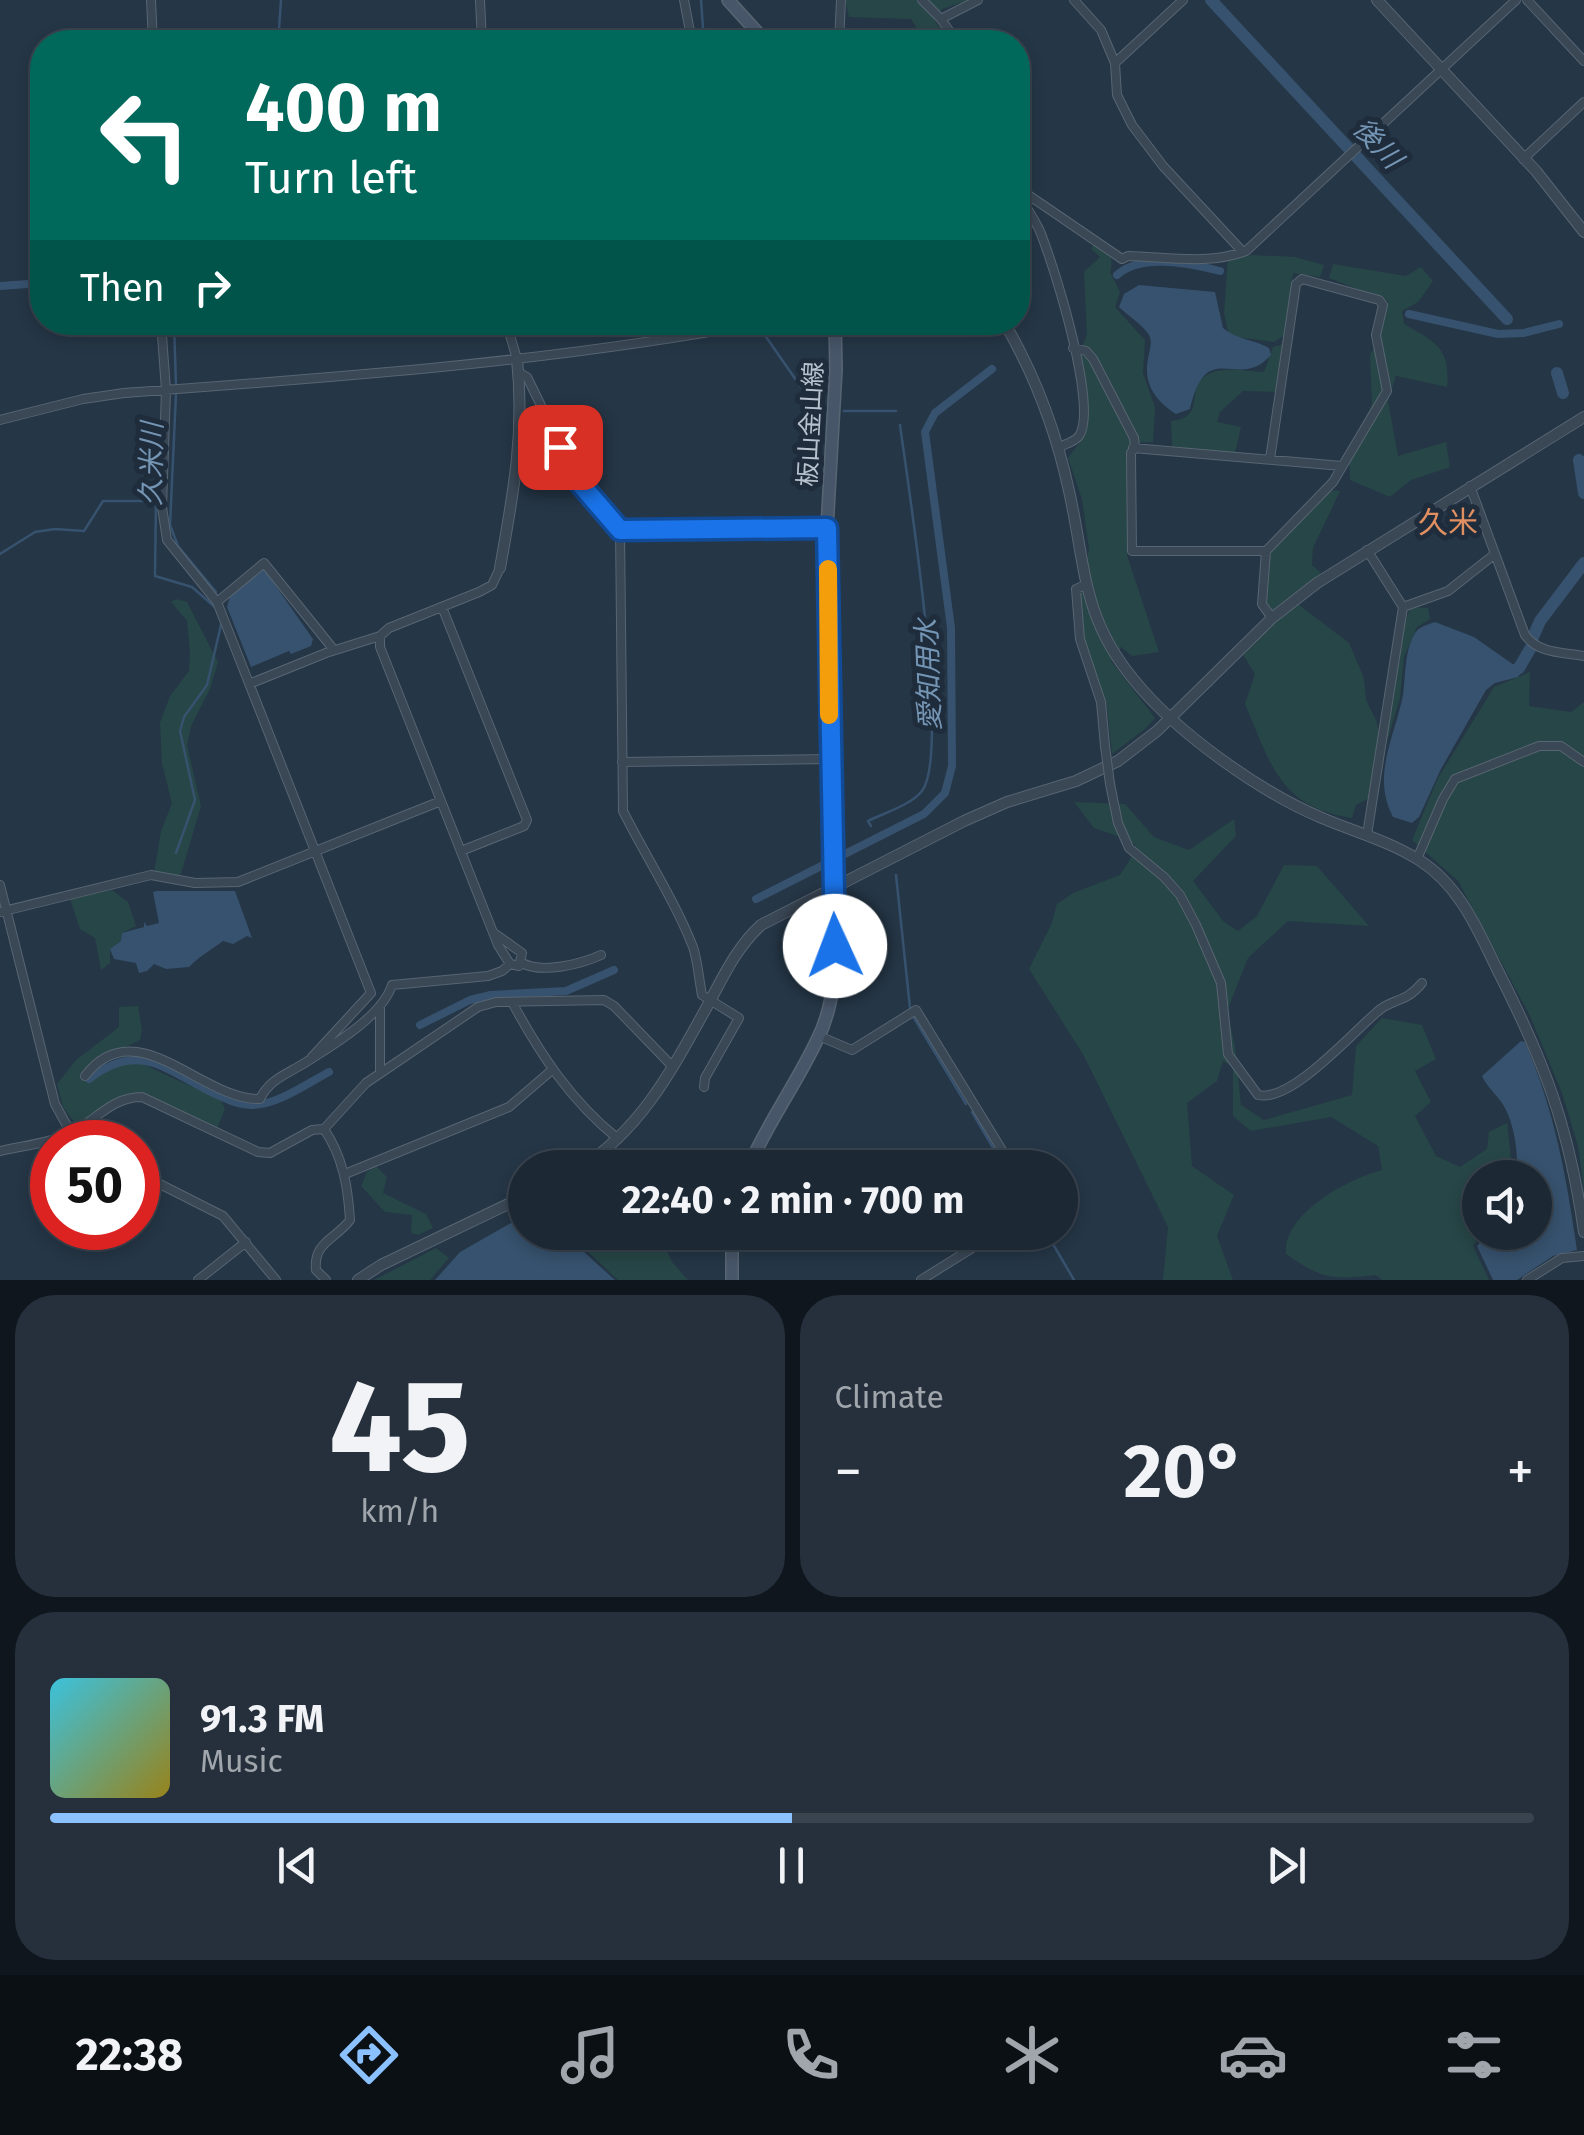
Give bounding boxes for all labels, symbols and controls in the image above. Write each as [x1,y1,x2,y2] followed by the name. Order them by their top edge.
[245,66,442,150] text: 400 m
[80,70,210,200] icon: left
[1346,112,1411,177] water label: 後川
[245,151,417,205] text: Turn left
[185,260,240,315] icon: right
[80,265,165,311] text: Then
[793,361,829,487] street label: 板山金山線
[518,405,603,490] pin
[134,419,169,506] water label: 久米川
[533,420,588,475] icon: arrive
[1418,505,1478,541] district label: 久米
[910,615,947,732] water label: 愛知用水
[783,894,887,998] position arrow
[30,1120,160,1250] speed limit sign: 50
[1462,1160,1552,1250] map controls
[1462,1160,1552,1250] button: sound
[622,1177,964,1223] text: 22:40 · 2 min · 700 m
[329,1349,471,1505] text: 45
[835,1378,944,1416] text: Climate
[1123,1427,1245,1517] text: 20°
[835,1439,862,1505] text: −
[1507,1439,1534,1505] text: +
[360,1492,439,1530] text: km/h
[200,1696,324,1742] text: 91.3 FM
[200,1742,283,1780] text: Music
[270,1838,325,1893] icon: previous
[764,1838,819,1893] icon: pause
[1259,1838,1314,1893] icon: next
[334,2020,404,2090] icon: directions
[555,2020,625,2090] icon: music
[776,2020,846,2090] icon: phone
[997,2020,1067,2090] icon: climate
[1218,2020,1288,2090] icon: car
[1439,2020,1509,2090] icon: filters
[75,2028,183,2082] text: 22:38

